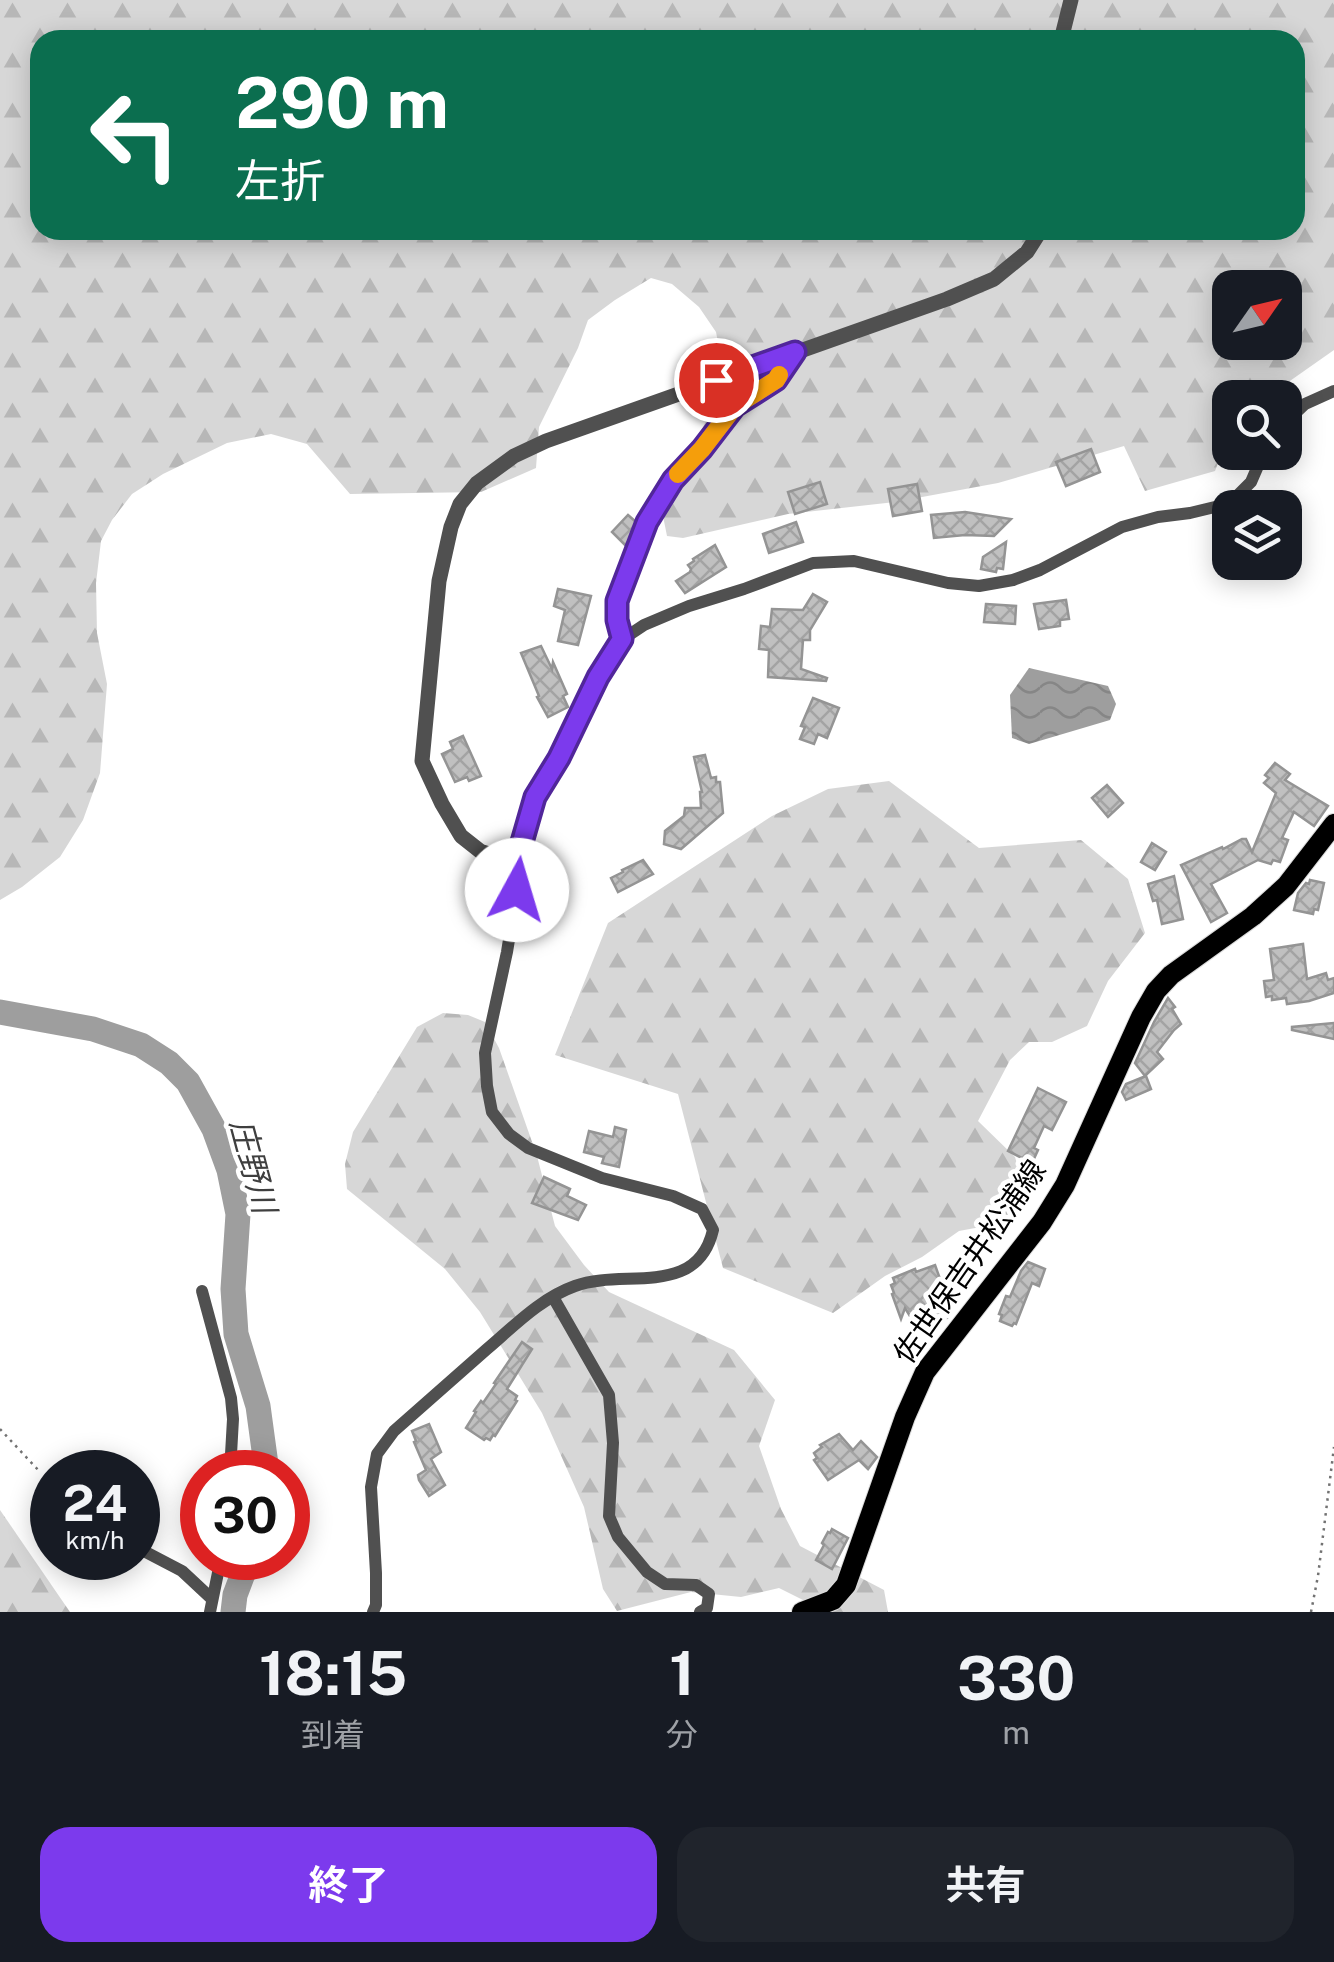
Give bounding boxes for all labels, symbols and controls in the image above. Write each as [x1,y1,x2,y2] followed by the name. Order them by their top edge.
[235,61,449,144] text: 290 m
[70,70,200,200] icon: left
[235,154,325,207] text: 左折
[1212,270,1302,360] north arrow
[1212,270,1302,580] map controls
[674,338,759,423] pin
[689,353,744,408] icon: arrive
[1212,380,1302,470] button: search
[1212,490,1302,580] button: layers
[465,838,569,942] position arrow
[223,1115,285,1220] water label: 庄野川
[886,1153,1053,1370] street label: 佐世保吉井松浦線
[180,1450,310,1580] speed limit sign: 30
[63,1473,127,1532] text: 24
[66,1525,124,1555] text: km/h
[259,1638,407,1709] text: 18:15
[669,1638,695,1709] text: 1
[957,1643,1075,1714] text: 330
[1002,1714,1030,1751] text: m
[301,1716,365,1753] text: 到着
[666,1716,698,1753] text: 分
[40,1827,657,1942] button: 終了
[677,1827,1294,1942] button: 共有

